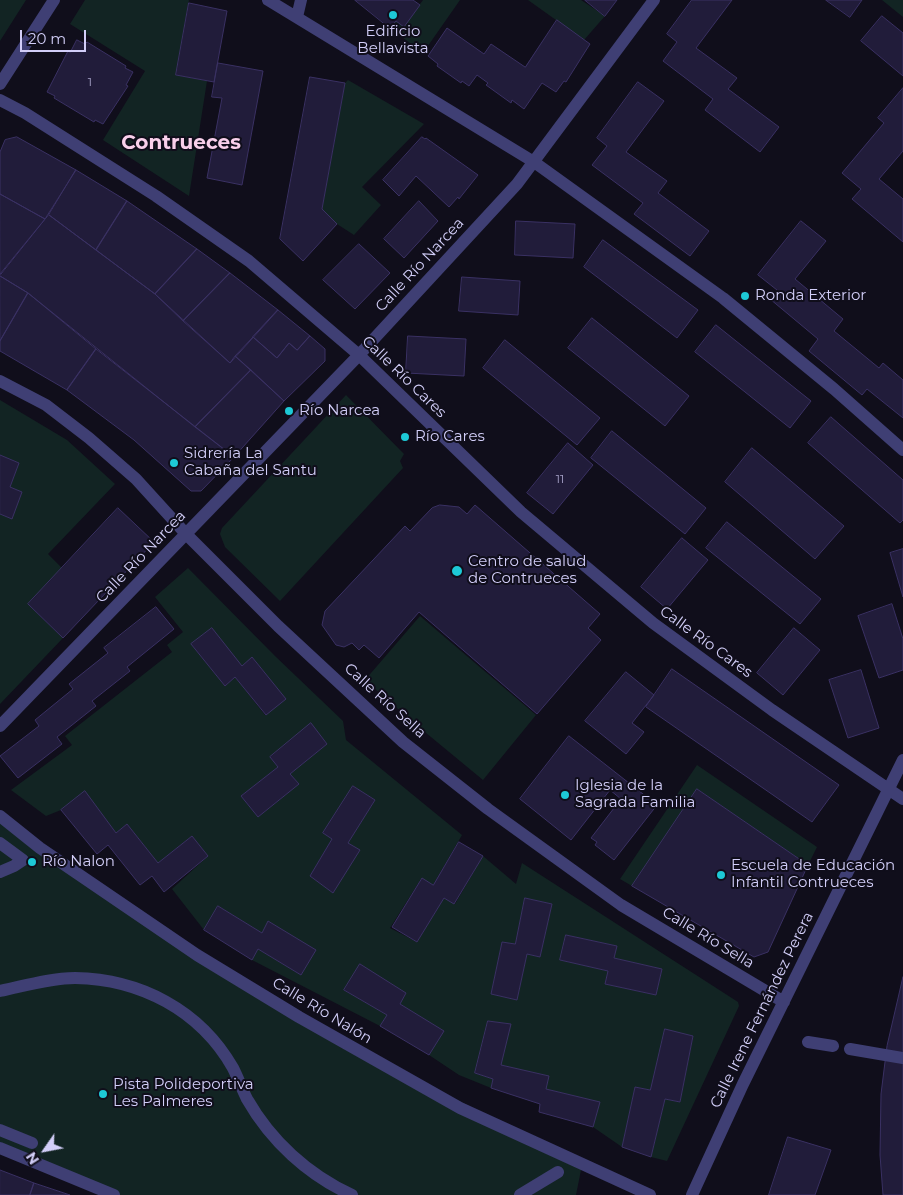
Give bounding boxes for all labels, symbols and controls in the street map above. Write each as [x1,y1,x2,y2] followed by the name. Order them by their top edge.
[387,9,399,21] marker: Edificio Bellavista
[22,20,89,52] scale bar
[357,23,429,58] place label: Edificio Bellavista
[28,29,66,48] text: 20 m
[88,75,92,89] house number: 1
[121,131,241,155] district label: Contrueces
[372,214,468,316] street label: Calle Río Narcea
[755,287,866,305] place label: Ronda Exterior
[739,290,751,302] marker: Ronda Exterior
[358,332,450,422] street label: Calle Río Cares
[299,402,380,420] place label: Río Narcea
[283,405,295,417] marker: Río Narcea
[415,428,485,446] place label: Río Cares
[399,431,411,443] marker: Río Cares
[184,445,317,480] place label: Sidrería La Cabaña del Santu
[168,457,180,469] marker: Sidrería La Cabaña del Santu
[556,472,564,486] house number: 11
[92,507,190,607] street label: Calle Río Narcea
[468,553,586,588] place label: Centro de salud de Contrueces
[450,564,464,578] marker: Centro de salud de Contrueces
[656,602,756,682] street label: Calle Río Cares
[340,660,430,742] street label: Calle Río Sella
[575,777,695,812] place label: Iglesia de la Sagrada Familia
[559,789,571,801] marker: Iglesia de la Sagrada Familia
[42,853,115,871] place label: Río Nalon
[26,856,38,868] marker: Río Nalon
[731,857,895,892] place label: Escuela de Educación Infantil Contrueces
[715,869,727,881] marker: Escuela de Educación Infantil Contrueces
[659,904,757,972] street label: Calle Río Sella
[707,909,817,1111] street label: Calle Irene Fernández Perera
[269,974,375,1048] street label: Calle Río Nalón
[113,1076,254,1111] place label: Pista Polideportiva Les Palmeres
[97,1088,109,1100] marker: Pista Polideportiva Les Palmeres
[20,1125,70,1175] north arrow
[22,1149,43,1168] text: N

